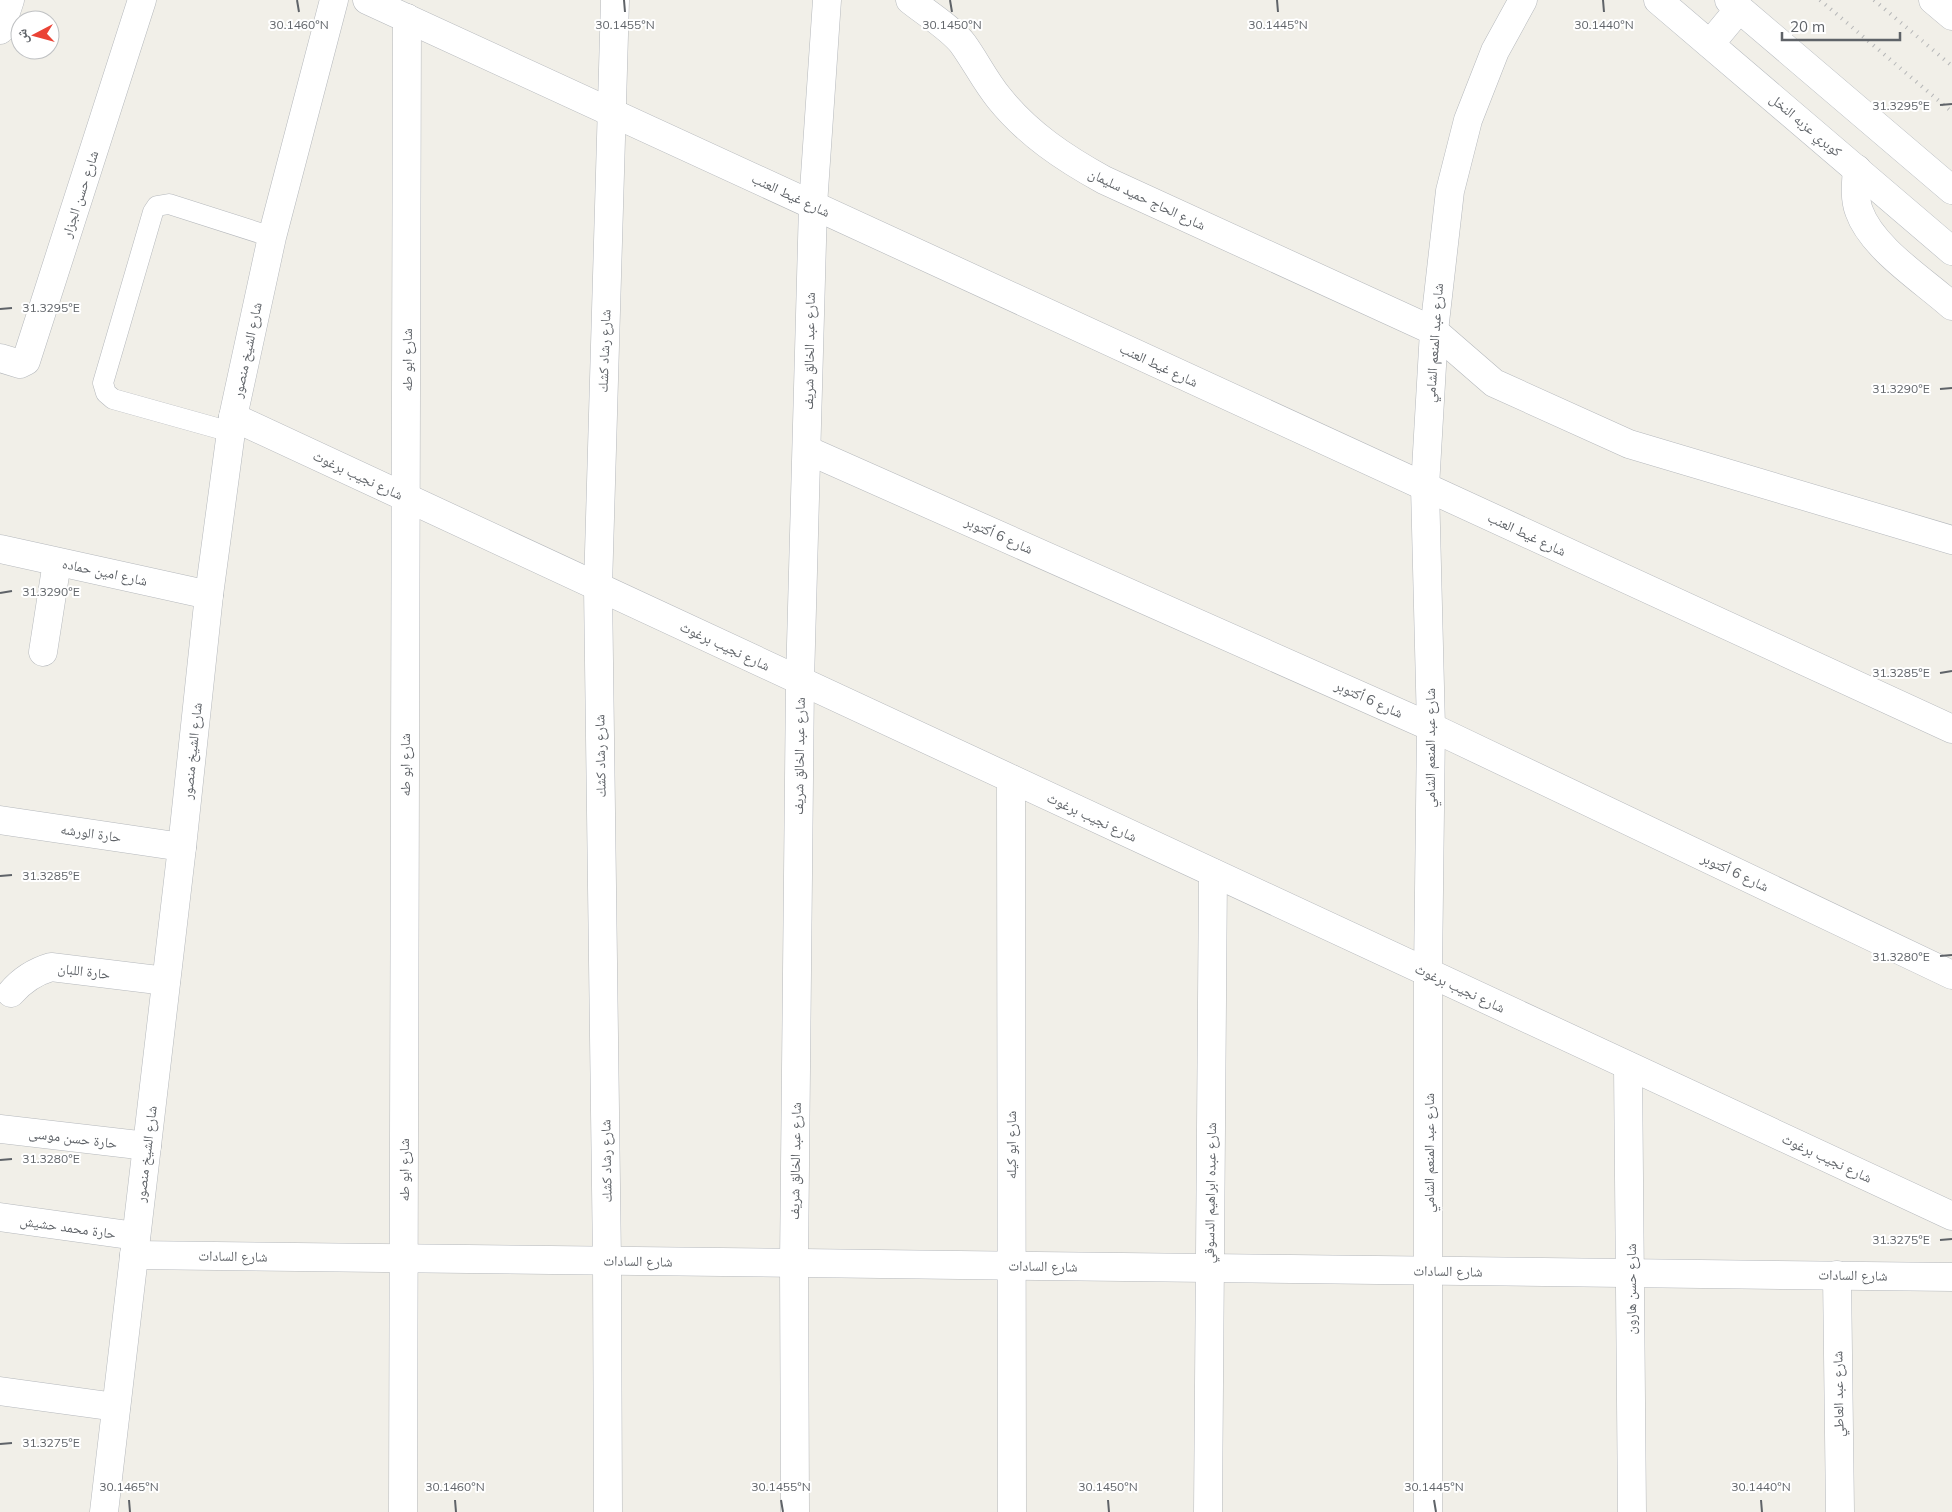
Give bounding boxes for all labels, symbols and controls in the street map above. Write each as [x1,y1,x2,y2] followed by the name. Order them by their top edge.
[10,10,60,60] north arrow
[1782,10,1900,42] scale bar
[269,17,329,32] text: 30.1460°N
[595,17,655,32] text: 30.1455°N
[922,17,982,32] text: 30.1450°N
[1248,17,1308,32] text: 30.1445°N
[1574,17,1634,32] text: 30.1440°N
[1790,17,1825,36] text: 20 m
[12,28,32,45] text: ش
[1765,90,1846,162] street label: كوبري عزبه النخل
[1872,98,1930,113] text: 31.3295°E
[57,148,103,241] street label: شارع حسن الجزار
[1085,164,1208,235] street label: شارع الحاج حميد سليمان
[748,169,833,222] street label: شارع غيط العنب
[1421,283,1450,404] street label: شارع عبد المنعم الشامي
[799,292,820,410] street label: شارع عبد الخالق شريف
[22,300,80,315] text: 31.3295°E
[228,301,267,401] street label: شارع الشيخ منصور
[594,309,615,393] street label: شارع رشاد كشك
[398,328,417,392] street label: شارع ابو طه
[1116,339,1201,392] street label: شارع غيط العنب
[1872,381,1930,396] text: 31.3290°E
[310,446,406,505] street label: شارع نجيب برغوث
[1484,508,1569,561] street label: شارع غيط العنب
[961,512,1036,559] street label: شارع 6 أكتوبر
[61,554,149,591] street label: شارع امين حماده
[22,584,80,599] text: 31.3290°E
[677,617,773,676] street label: شارع نجيب برغوث
[1872,665,1930,680] text: 31.3285°E
[1331,676,1406,723] street label: شارع 6 أكتوبر
[1421,688,1442,808] street label: شارع عبد المنعم الشامي
[789,697,810,815] street label: شارع عبد الخالق شريف
[178,702,207,801] street label: شارع الشيخ منصور
[590,714,611,798] street label: شارع رشاد كشك
[396,733,415,797] street label: شارع ابو طه
[1044,788,1140,847] street label: شارع نجيب برغوث
[60,820,123,846] street label: حارة الورشه
[1697,848,1772,896] street label: شارع 6 أكتوبر
[22,868,80,883] text: 31.3285°E
[1872,949,1930,964] text: 31.3280°E
[57,959,111,983] street label: حارة اللبان
[1412,959,1508,1018] street label: شارع نجيب برغوث
[1420,1093,1441,1213] street label: شارع عبد المنعم الشامي
[785,1102,806,1220] street label: شارع عبد الخالق شريف
[131,1105,162,1204] street label: شارع الشيخ منصور
[1002,1111,1021,1179] street label: شارع ابو كيله
[596,1119,617,1203] street label: شارع رشاد كشك
[1200,1122,1223,1264] street label: شارع عبده ابراهيم الدسوقي
[28,1124,118,1152] street label: حارة حسن موسى
[1779,1129,1875,1188] street label: شارع نجيب برغوث
[395,1138,414,1202] street label: شارع ابو طه
[22,1151,80,1166] text: 31.3280°E
[19,1211,117,1243] street label: حارة محمد حشيش
[1872,1232,1930,1247] text: 31.3275°E
[1622,1243,1641,1335] street label: شارع حسن هارون
[198,1246,268,1267] street label: شارع السادات
[603,1251,673,1272] street label: شارع السادات
[1008,1256,1078,1277] street label: شارع السادات
[1413,1261,1483,1282] street label: شارع السادات
[1818,1265,1888,1286] street label: شارع السادات
[1828,1351,1850,1437] street label: شارع عبد العاطي
[22,1435,80,1450] text: 31.3275°E
[99,1479,159,1494] text: 30.1465°N
[425,1479,485,1494] text: 30.1460°N
[751,1479,811,1494] text: 30.1455°N
[1078,1479,1138,1494] text: 30.1450°N
[1404,1479,1464,1494] text: 30.1445°N
[1731,1479,1791,1494] text: 30.1440°N

